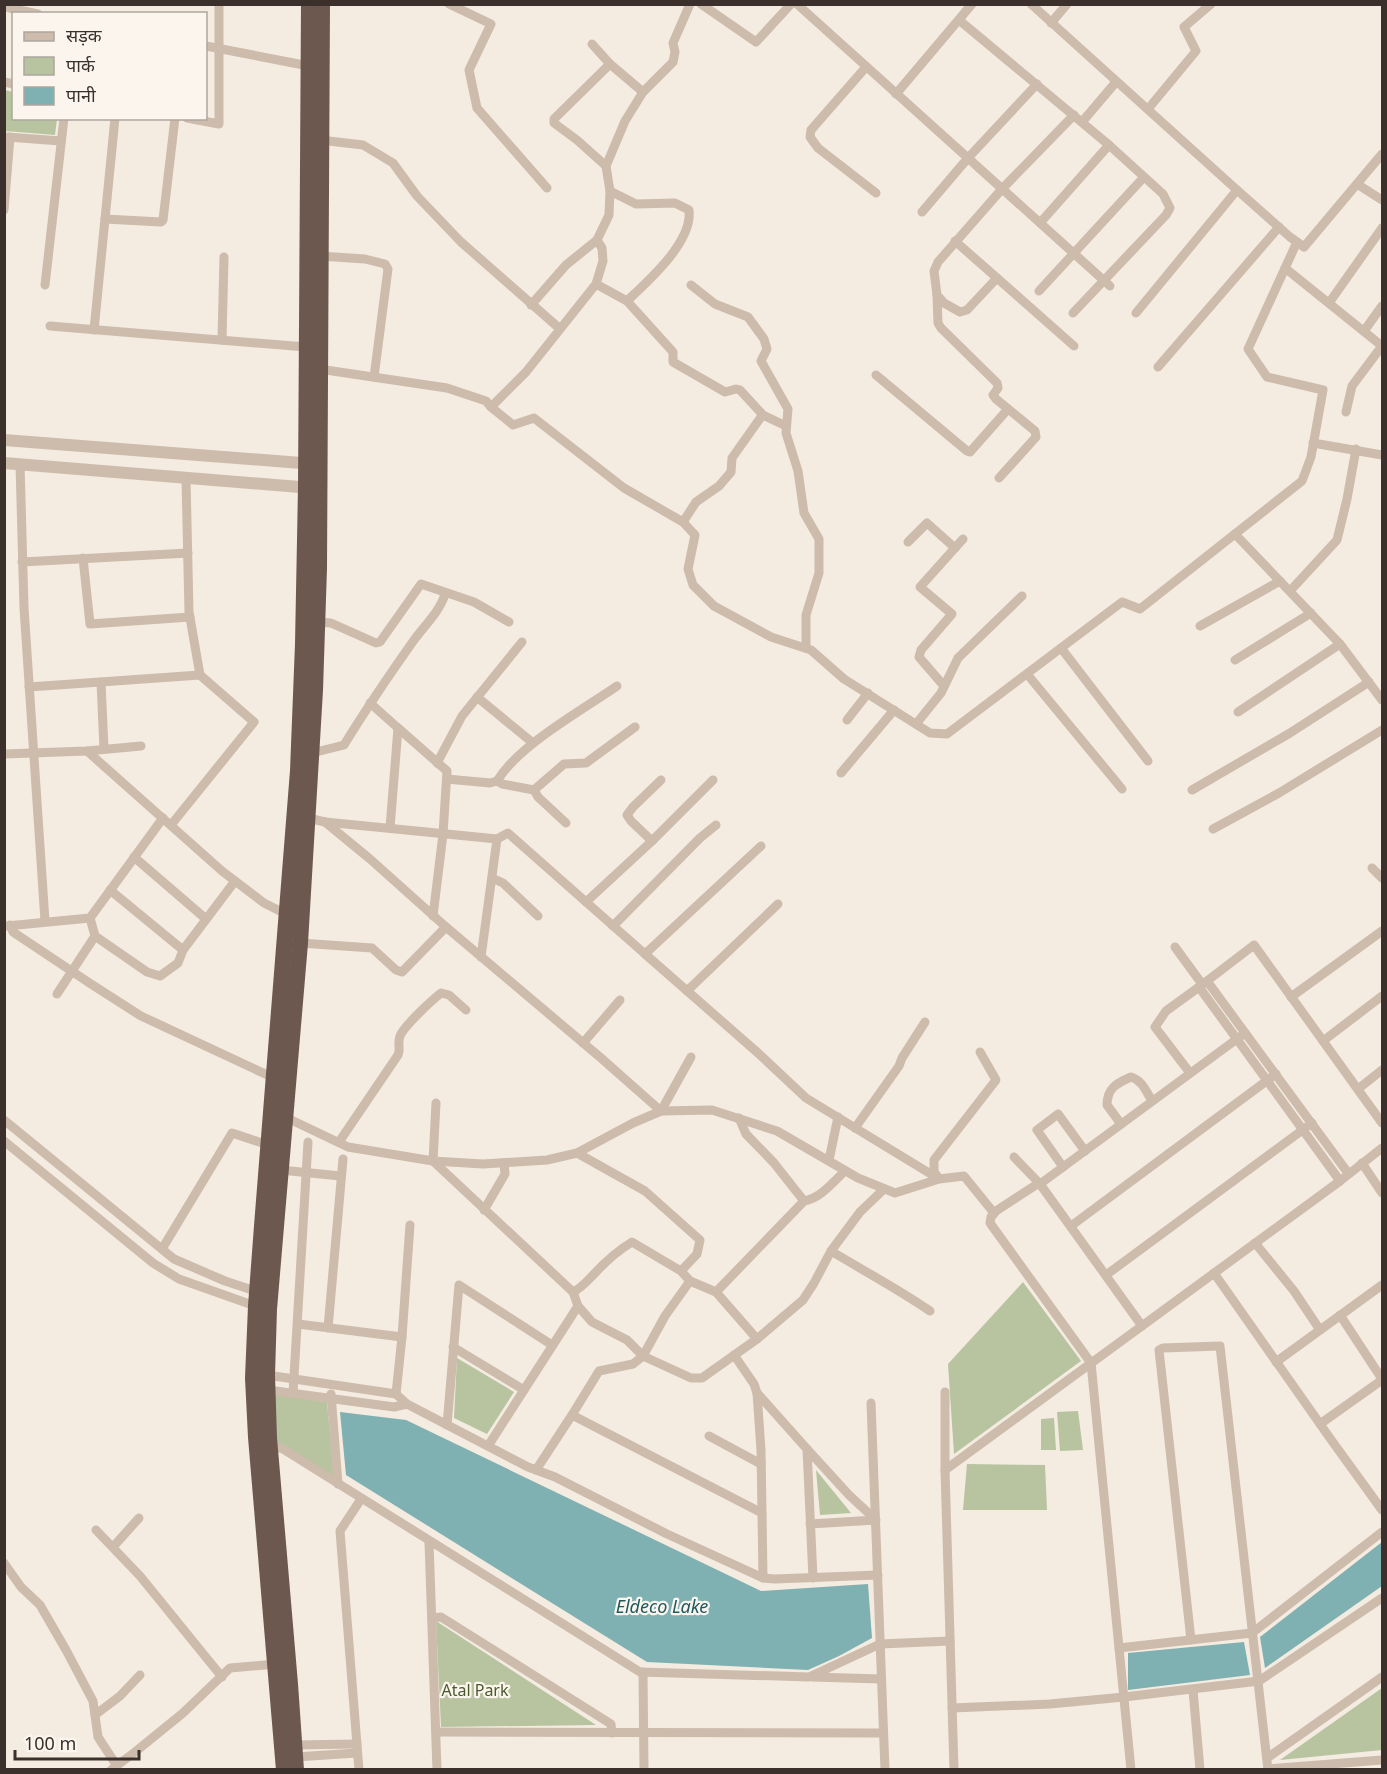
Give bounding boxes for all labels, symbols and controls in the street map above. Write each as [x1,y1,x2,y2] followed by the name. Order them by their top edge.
[12,12,207,120] legend
[66,23,103,47] text: सड़क
[66,53,96,77] text: पार्क
[66,83,96,107] text: पानी
[616,1594,708,1618] water label: Eldeco Lake
[441,1679,509,1701] park label: Atal Park
[15,1723,140,1761] scale bar
[24,1731,76,1755] text: 100 m

